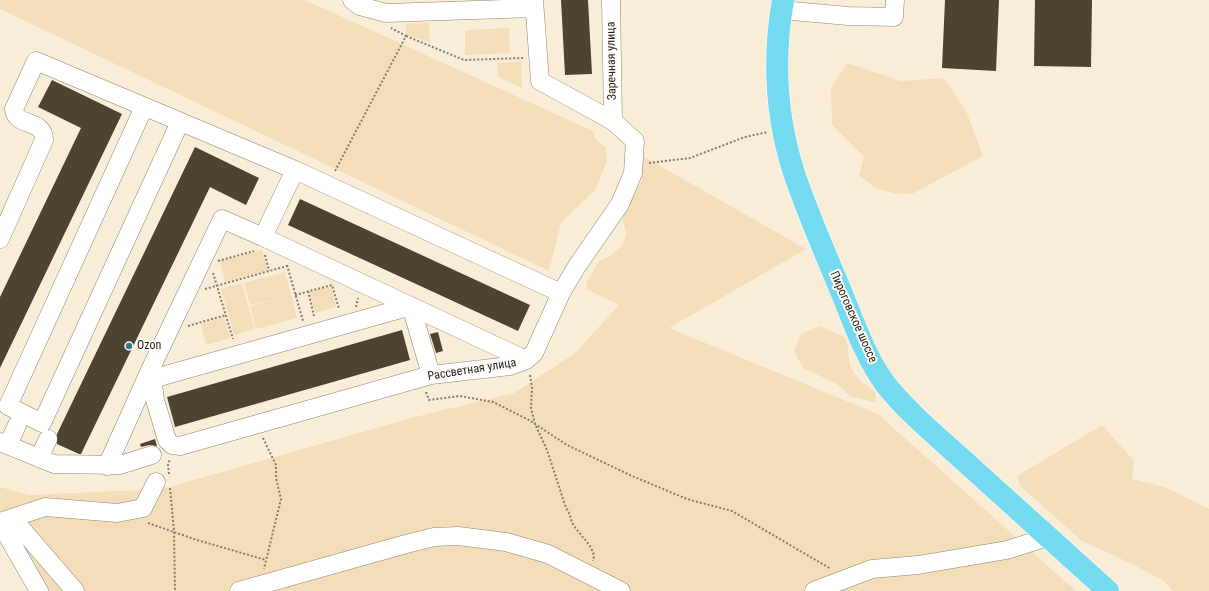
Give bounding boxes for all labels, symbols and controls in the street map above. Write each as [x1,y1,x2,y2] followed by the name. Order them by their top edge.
[604,22,620,100] street label: Заречная улица
[826,269,880,365] street label: Пироговское шоссе
[137,339,161,353] place label: Ozon
[124,341,134,351] marker: Ozon
[427,356,517,384] street label: Рассветная улица

